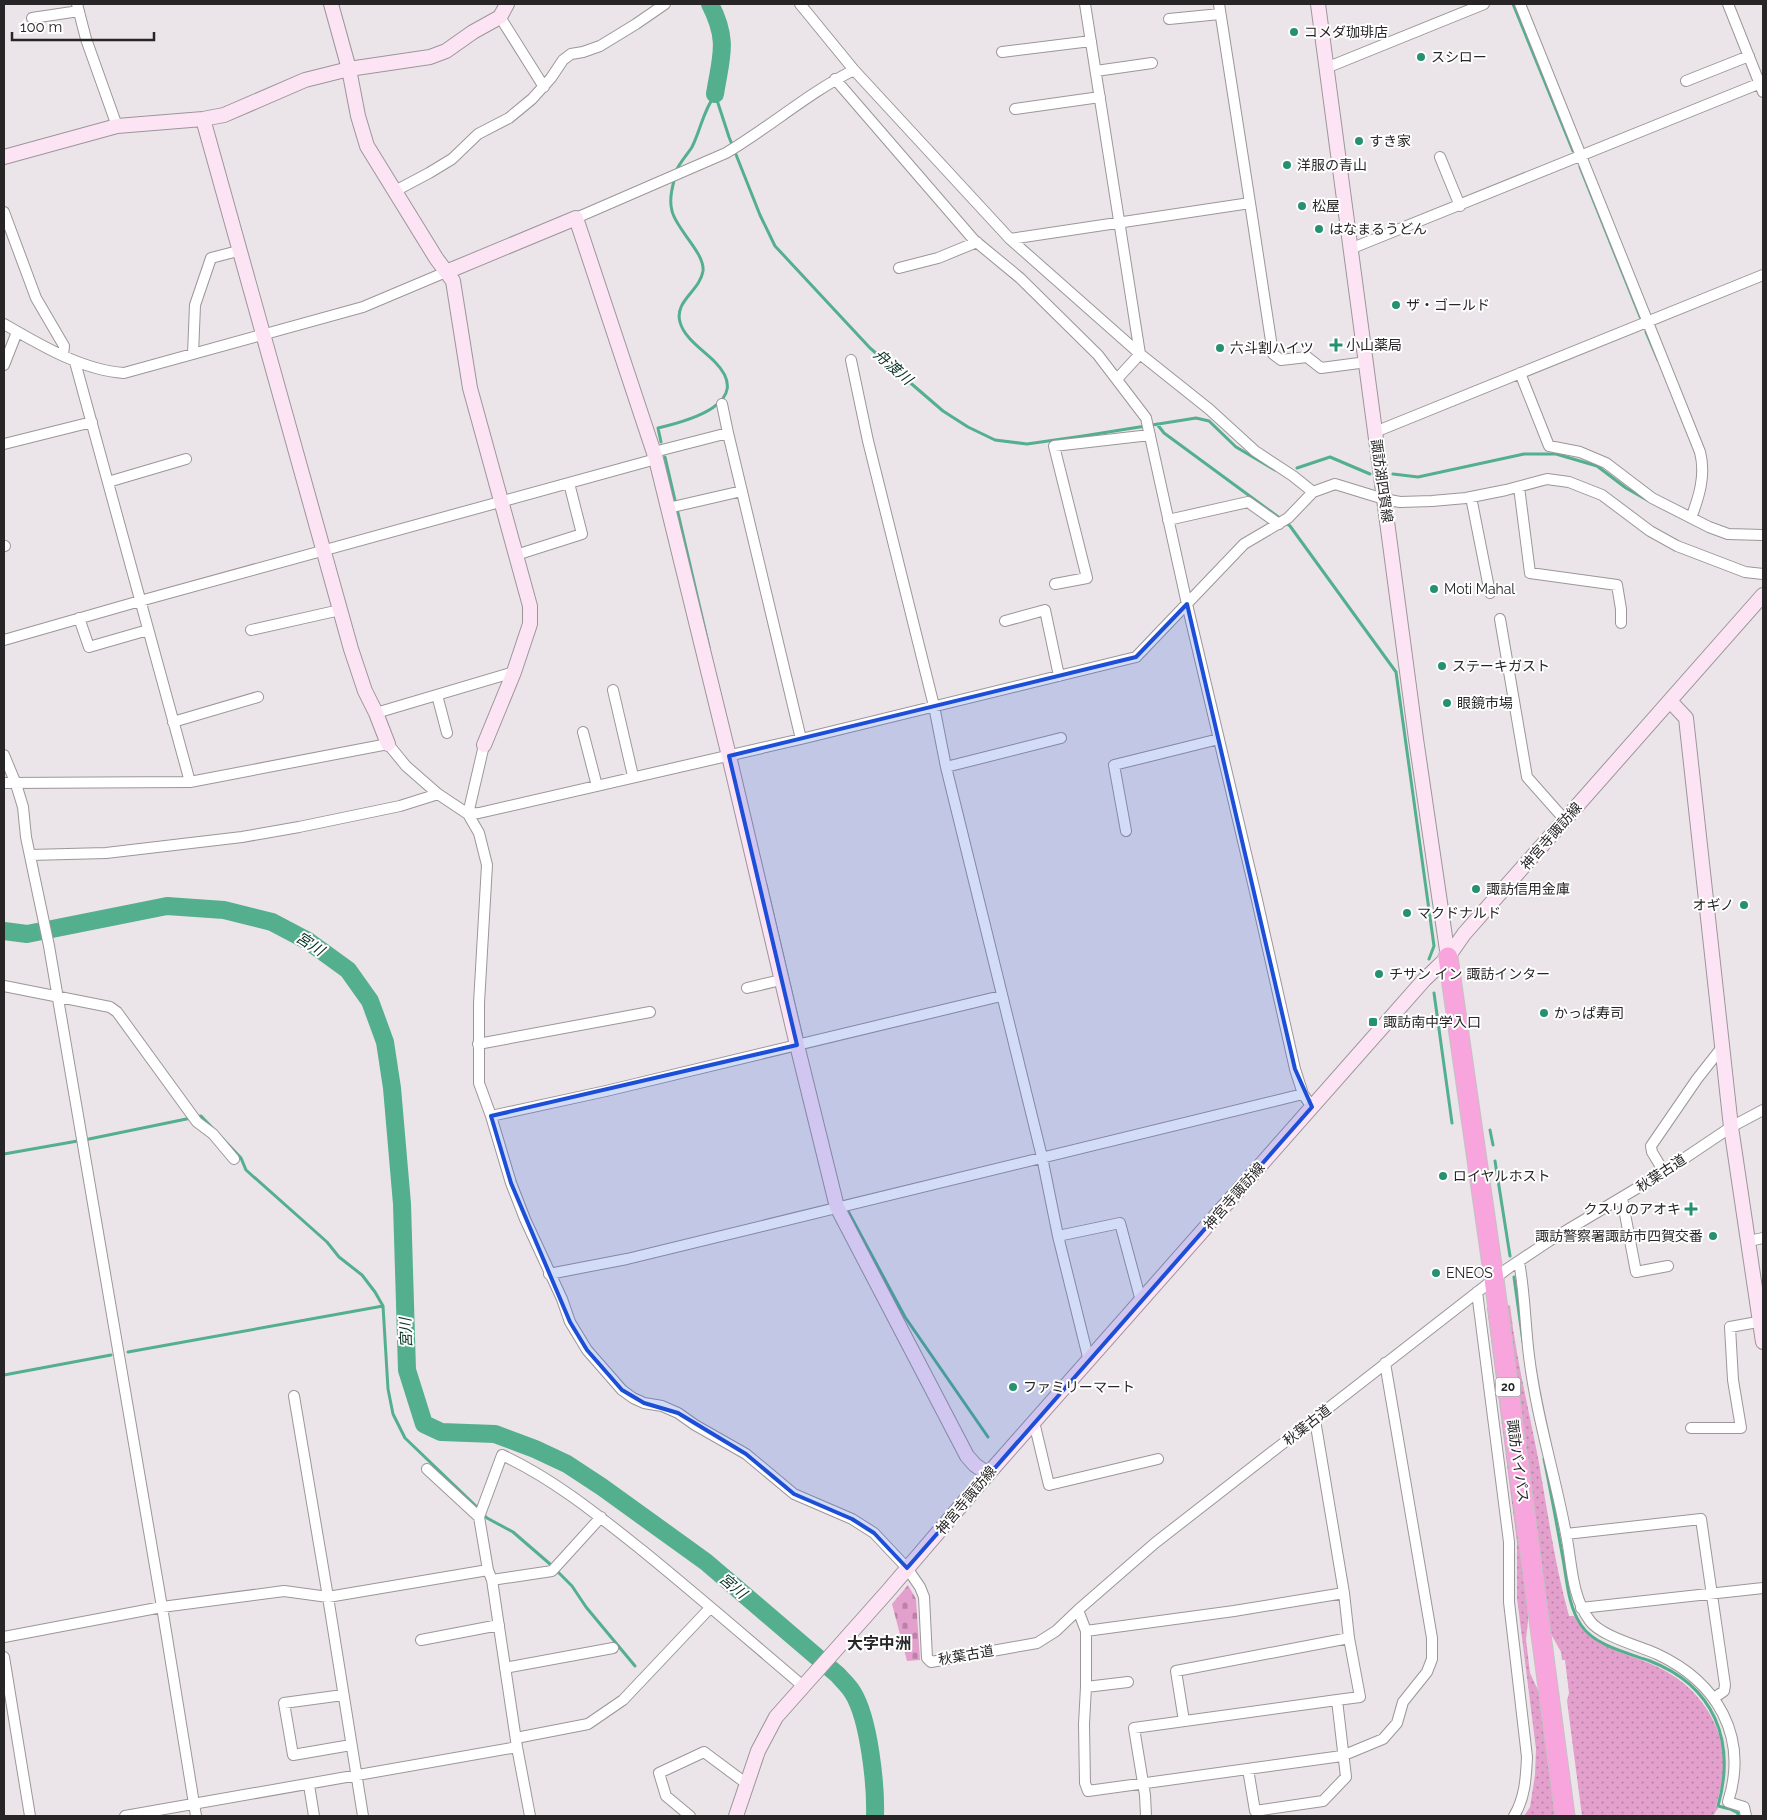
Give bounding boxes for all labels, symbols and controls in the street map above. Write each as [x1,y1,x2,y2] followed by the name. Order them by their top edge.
[12,10,155,42] scale bar
[20,18,62,36] text: 100 m
[1304,24,1388,40] place label: コメダ珈琲店
[1288,26,1300,38] marker: コメダ珈琲店
[1431,49,1487,65] place label: スシロー
[1415,51,1427,63] marker: スシロー
[1369,133,1411,149] place label: すき家
[1353,135,1365,147] marker: すき家
[1297,157,1367,173] place label: 洋服の青山
[1281,159,1293,171] marker: 洋服の青山
[1312,198,1340,214] place label: 松屋
[1296,200,1308,212] marker: 松屋
[1329,221,1427,237] place label: はなまるうどん
[1313,223,1325,235] marker: はなまるうどん
[1406,297,1490,313] place label: ザ・ゴールド
[1390,299,1402,311] marker: ザ・ゴールド
[1346,337,1402,353] place label: 小山薬局
[1330,339,1342,351] marker: 小山薬局
[1230,340,1314,356] place label: 六斗割ハイツ
[1214,342,1226,354] marker: 六斗割ハイツ
[870,345,917,390] water label: 舟渡川
[1368,438,1396,524] street label: 諏訪湖四賀線
[1444,581,1515,597] place label: Moti Mahal
[1428,583,1440,595] marker: Moti Mahal
[1452,658,1550,674] place label: ステーキガスト
[1436,660,1448,672] marker: ステーキガスト
[1457,695,1513,711] place label: 眼鏡市場
[1441,697,1453,709] marker: 眼鏡市場
[1517,799,1585,873] street label: 神宮寺諏訪線
[1486,881,1570,897] place label: 諏訪信用金庫
[1470,883,1482,895] marker: 諏訪信用金庫
[1693,897,1734,913] place label: オギノ
[1738,899,1750,911] marker: オギノ
[1417,905,1501,921] place label: マクドナルド
[1401,907,1413,919] marker: マクドナルド
[293,928,329,961] water label: 宮川
[1389,966,1550,982] place label: チサン イン 諏訪インター
[1373,968,1385,980] marker: チサン イン 諏訪インター
[1554,1005,1624,1021] place label: かっぱ寿司
[1538,1007,1550,1019] marker: かっぱ寿司
[1383,1014,1481,1030] place label: 諏訪南中学入口
[1367,1016,1379,1028] marker: 諏訪南中学入口
[1633,1151,1689,1195] street label: 秋葉古道
[1200,1159,1268,1233] street label: 神宮寺諏訪線
[1453,1168,1551,1184] place label: ロイヤルホスト
[1437,1170,1449,1182] marker: ロイヤルホスト
[1583,1201,1681,1217] place label: クスリのアオキ
[1685,1203,1697,1215] marker: クスリのアオキ
[1535,1228,1703,1244] place label: 諏訪警察署諏訪市四賀交番
[1707,1230,1719,1242] marker: 諏訪警察署諏訪市四賀交番
[1446,1265,1493,1281] place label: ENEOS
[1430,1267,1442,1279] marker: ENEOS
[396,1316,416,1348] water label: 宮川
[1496,1378,1520,1396] road number: 20
[1023,1379,1135,1395] place label: ファミリーマート
[1007,1381,1019,1393] marker: ファミリーマート
[1280,1401,1334,1449] street label: 秋葉古道
[1504,1418,1532,1504] street label: 諏訪バイパス
[933,1463,999,1537] street label: 神宮寺諏訪線
[716,1569,752,1604] water label: 宮川
[847,1634,911,1653] district label: 大字中洲
[937,1642,995,1668] street label: 秋葉古道

